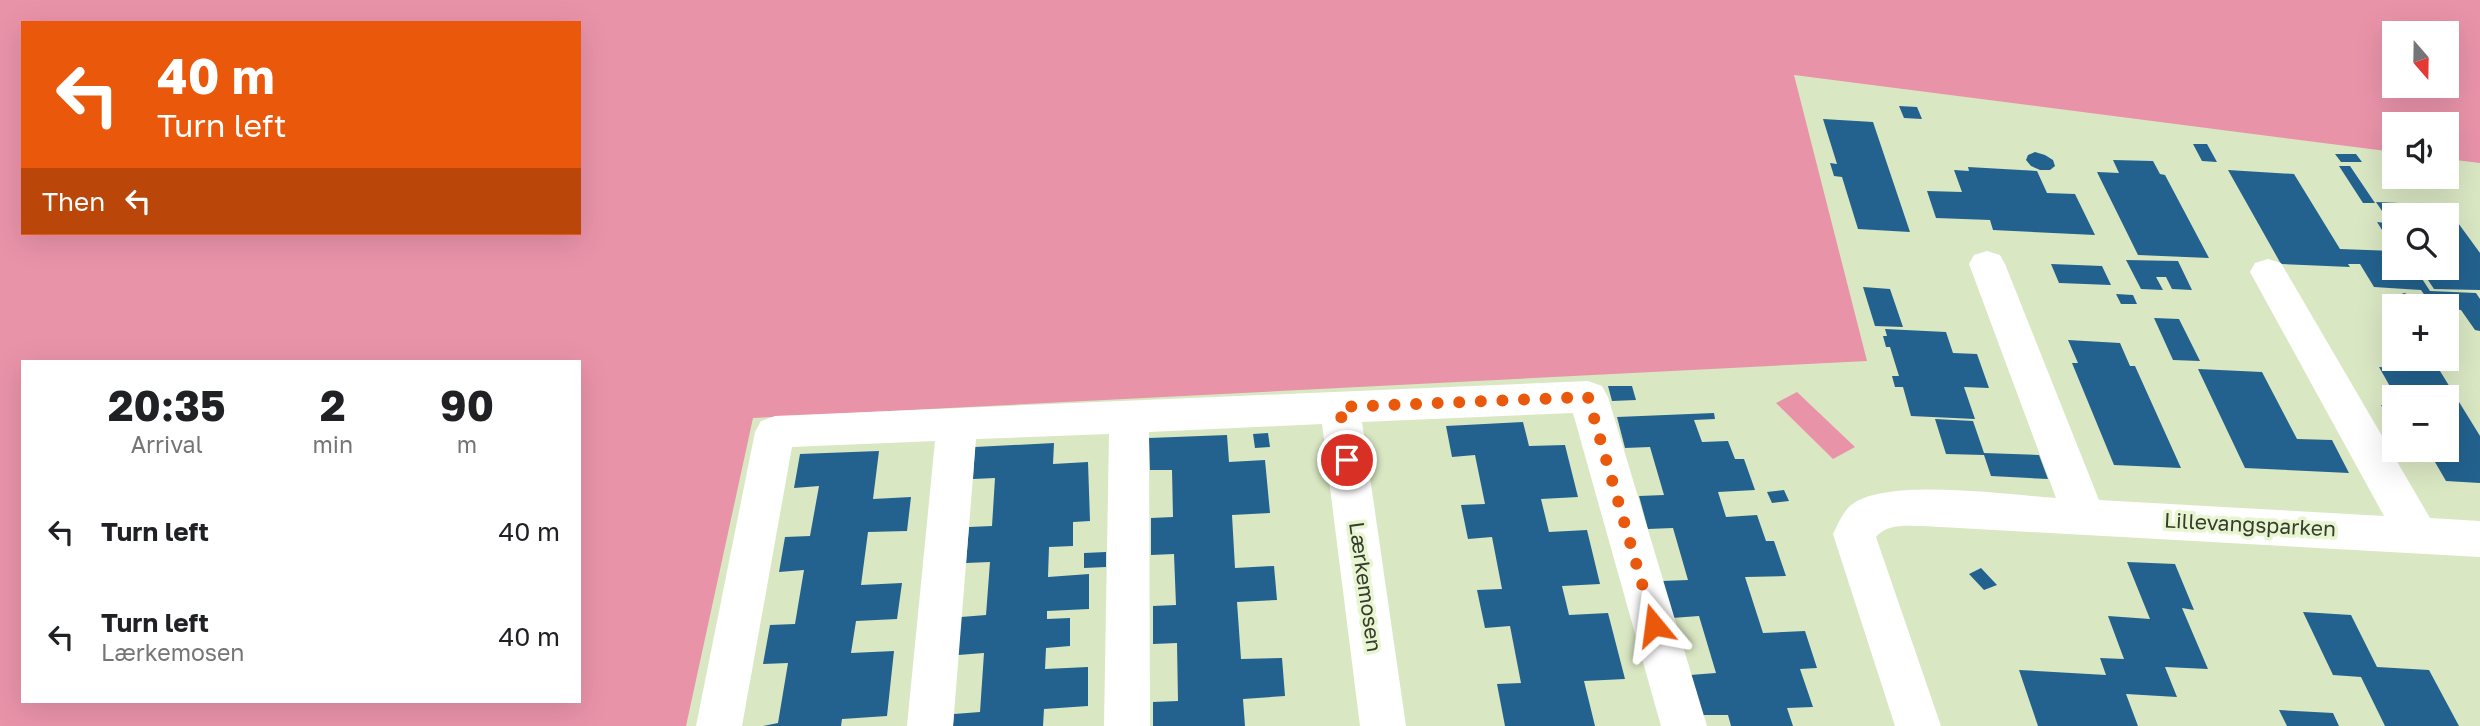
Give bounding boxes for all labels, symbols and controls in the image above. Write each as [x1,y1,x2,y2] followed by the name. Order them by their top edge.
[2382,21,2459,98] north arrow
[2382,21,2459,462] map controls
[157,46,275,105] text: 40 m
[42,49,133,140] icon: left
[157,106,286,144] text: Turn left
[2382,112,2459,189] button: sound
[119,182,157,220] icon: left
[42,186,105,217] text: Then
[2382,203,2459,280] button: search
[2382,294,2459,371] button: +
[108,380,226,430] text: 20:35
[320,380,346,430] text: 2
[440,380,494,430] text: 90
[2382,385,2459,462] button: −
[131,430,203,458] text: Arrival
[312,430,353,458] text: min
[457,430,477,458] text: m
[1317,430,1377,490] pin
[1328,441,1366,479] icon: arrive
[2163,507,2337,541] street label: Lillevangsparken
[42,513,80,551] icon: left
[101,516,209,547] text: Turn left
[499,516,560,547] text: 40 m
[1344,520,1388,654] street label: Lærkemosen
[1617,588,1691,662] position arrow
[101,607,209,638] text: Turn left
[42,618,80,656] icon: left
[499,621,560,652] text: 40 m
[101,638,245,666] text: Lærkemosen

